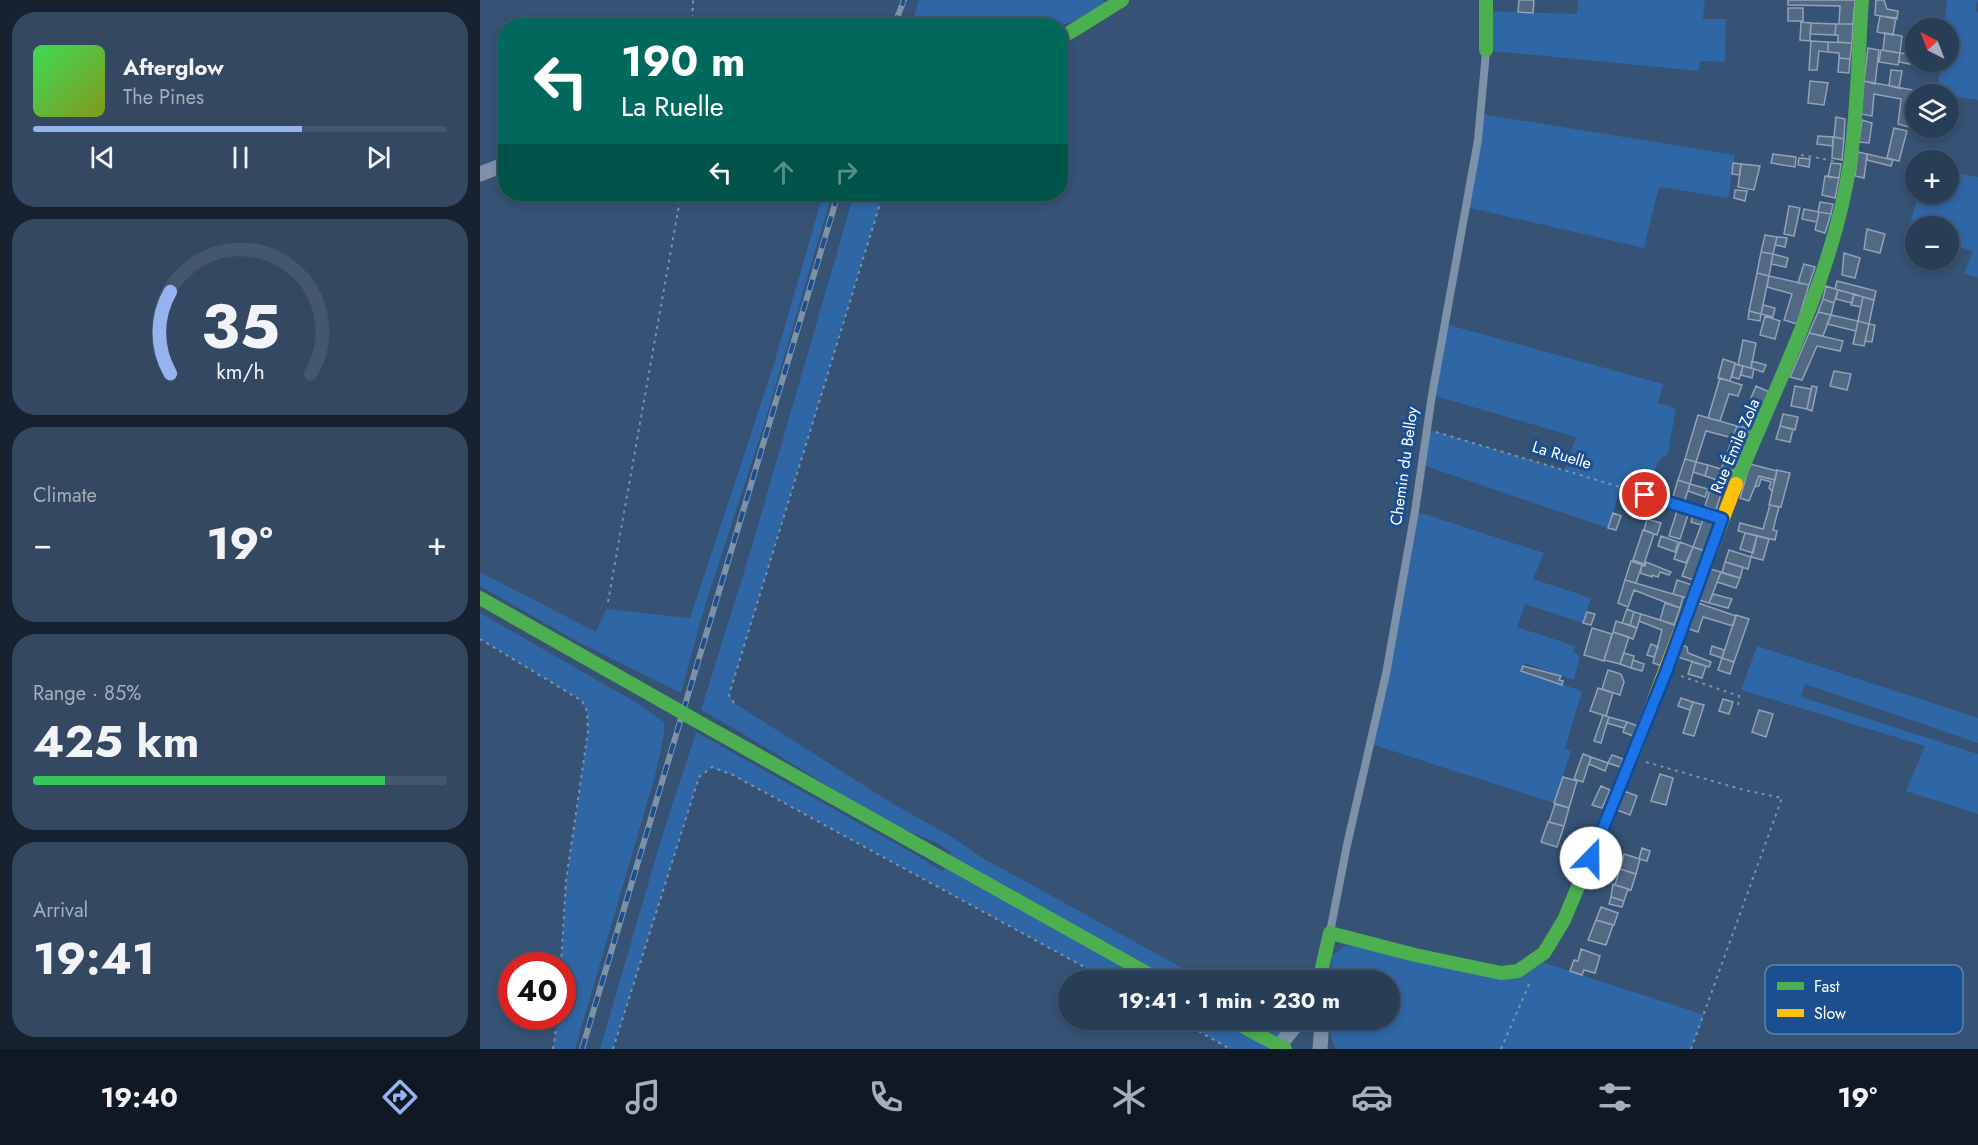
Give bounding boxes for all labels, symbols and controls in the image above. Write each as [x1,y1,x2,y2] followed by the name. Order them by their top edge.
[1905,18,1959,72] north arrow
[1905,18,1959,270] map controls
[621,31,745,92] text: 190 m
[522,42,600,120] icon: left
[123,51,224,83] text: Afterglow
[123,83,204,112] text: The Pines
[1905,84,1959,138] button: layers
[621,87,724,126] text: La Ruelle
[86,141,119,174] icon: previous
[224,141,257,174] icon: pause
[362,141,395,174] icon: next
[1905,150,1959,204] button: +
[704,156,737,189] icon: left
[767,156,800,189] icon: ahead
[830,156,863,189] icon: right
[1905,216,1959,270] button: −
[200,281,279,371] text: 35
[216,357,264,388] text: km/h
[1705,395,1765,497] street label: Rue Émile Zola
[1384,404,1424,527] street label: Chemin du Belloy
[1530,435,1594,475] street label: La Ruelle
[1619,469,1670,520] pin
[1628,478,1661,511] icon: arrive
[33,481,97,510] text: Climate
[206,511,273,576] text: 19°
[33,520,52,567] text: −
[427,520,447,567] text: +
[33,679,141,708] text: Range · 85%
[33,709,199,774] text: 425 km
[1559,826,1623,890] position arrow
[33,896,88,925] text: Arrival
[33,926,155,991] text: 19:41
[498,952,576,1030] speed limit sign: 40
[1765,965,1963,1034] legend
[1814,975,1840,998] text: Fast
[1118,984,1340,1016] text: 19:41 · 1 min · 230 m
[1814,1002,1846,1025] text: Slow
[379,1076,421,1118] icon: directions
[622,1076,664,1118] icon: music
[865,1076,907,1118] icon: phone
[1108,1076,1150,1118] icon: climate
[1351,1076,1393,1118] icon: car
[1594,1076,1636,1118] icon: filters
[101,1078,178,1117] text: 19:40
[1838,1078,1877,1117] text: 19°

